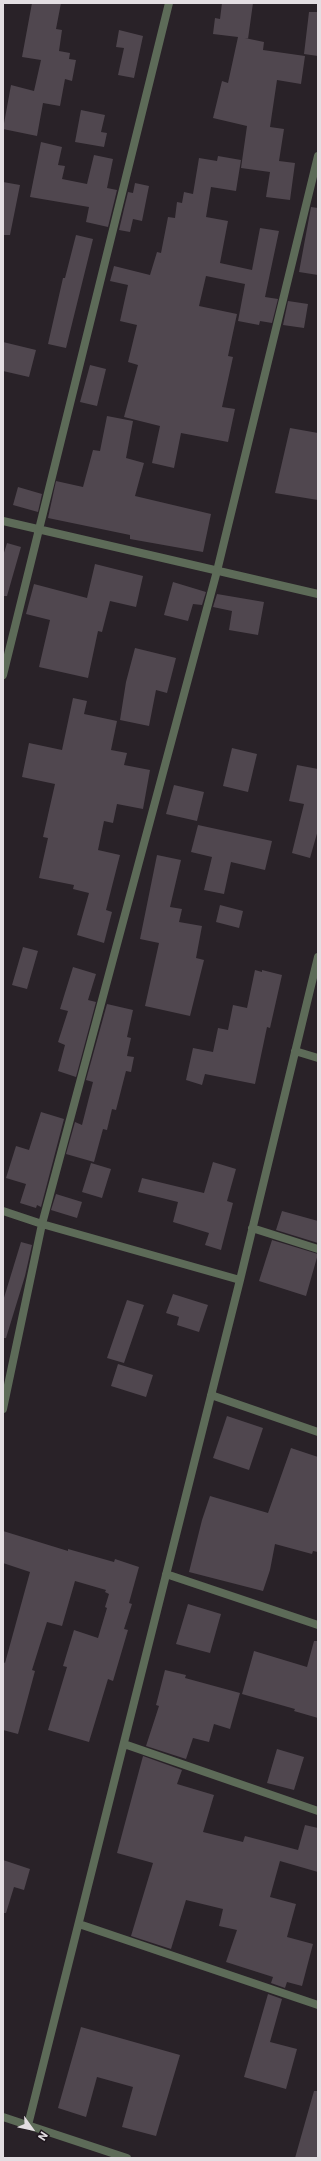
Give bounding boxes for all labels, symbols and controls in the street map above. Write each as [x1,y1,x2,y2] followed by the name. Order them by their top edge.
[12,2109,52,2149] north arrow
[35,2129,50,2143] text: N

